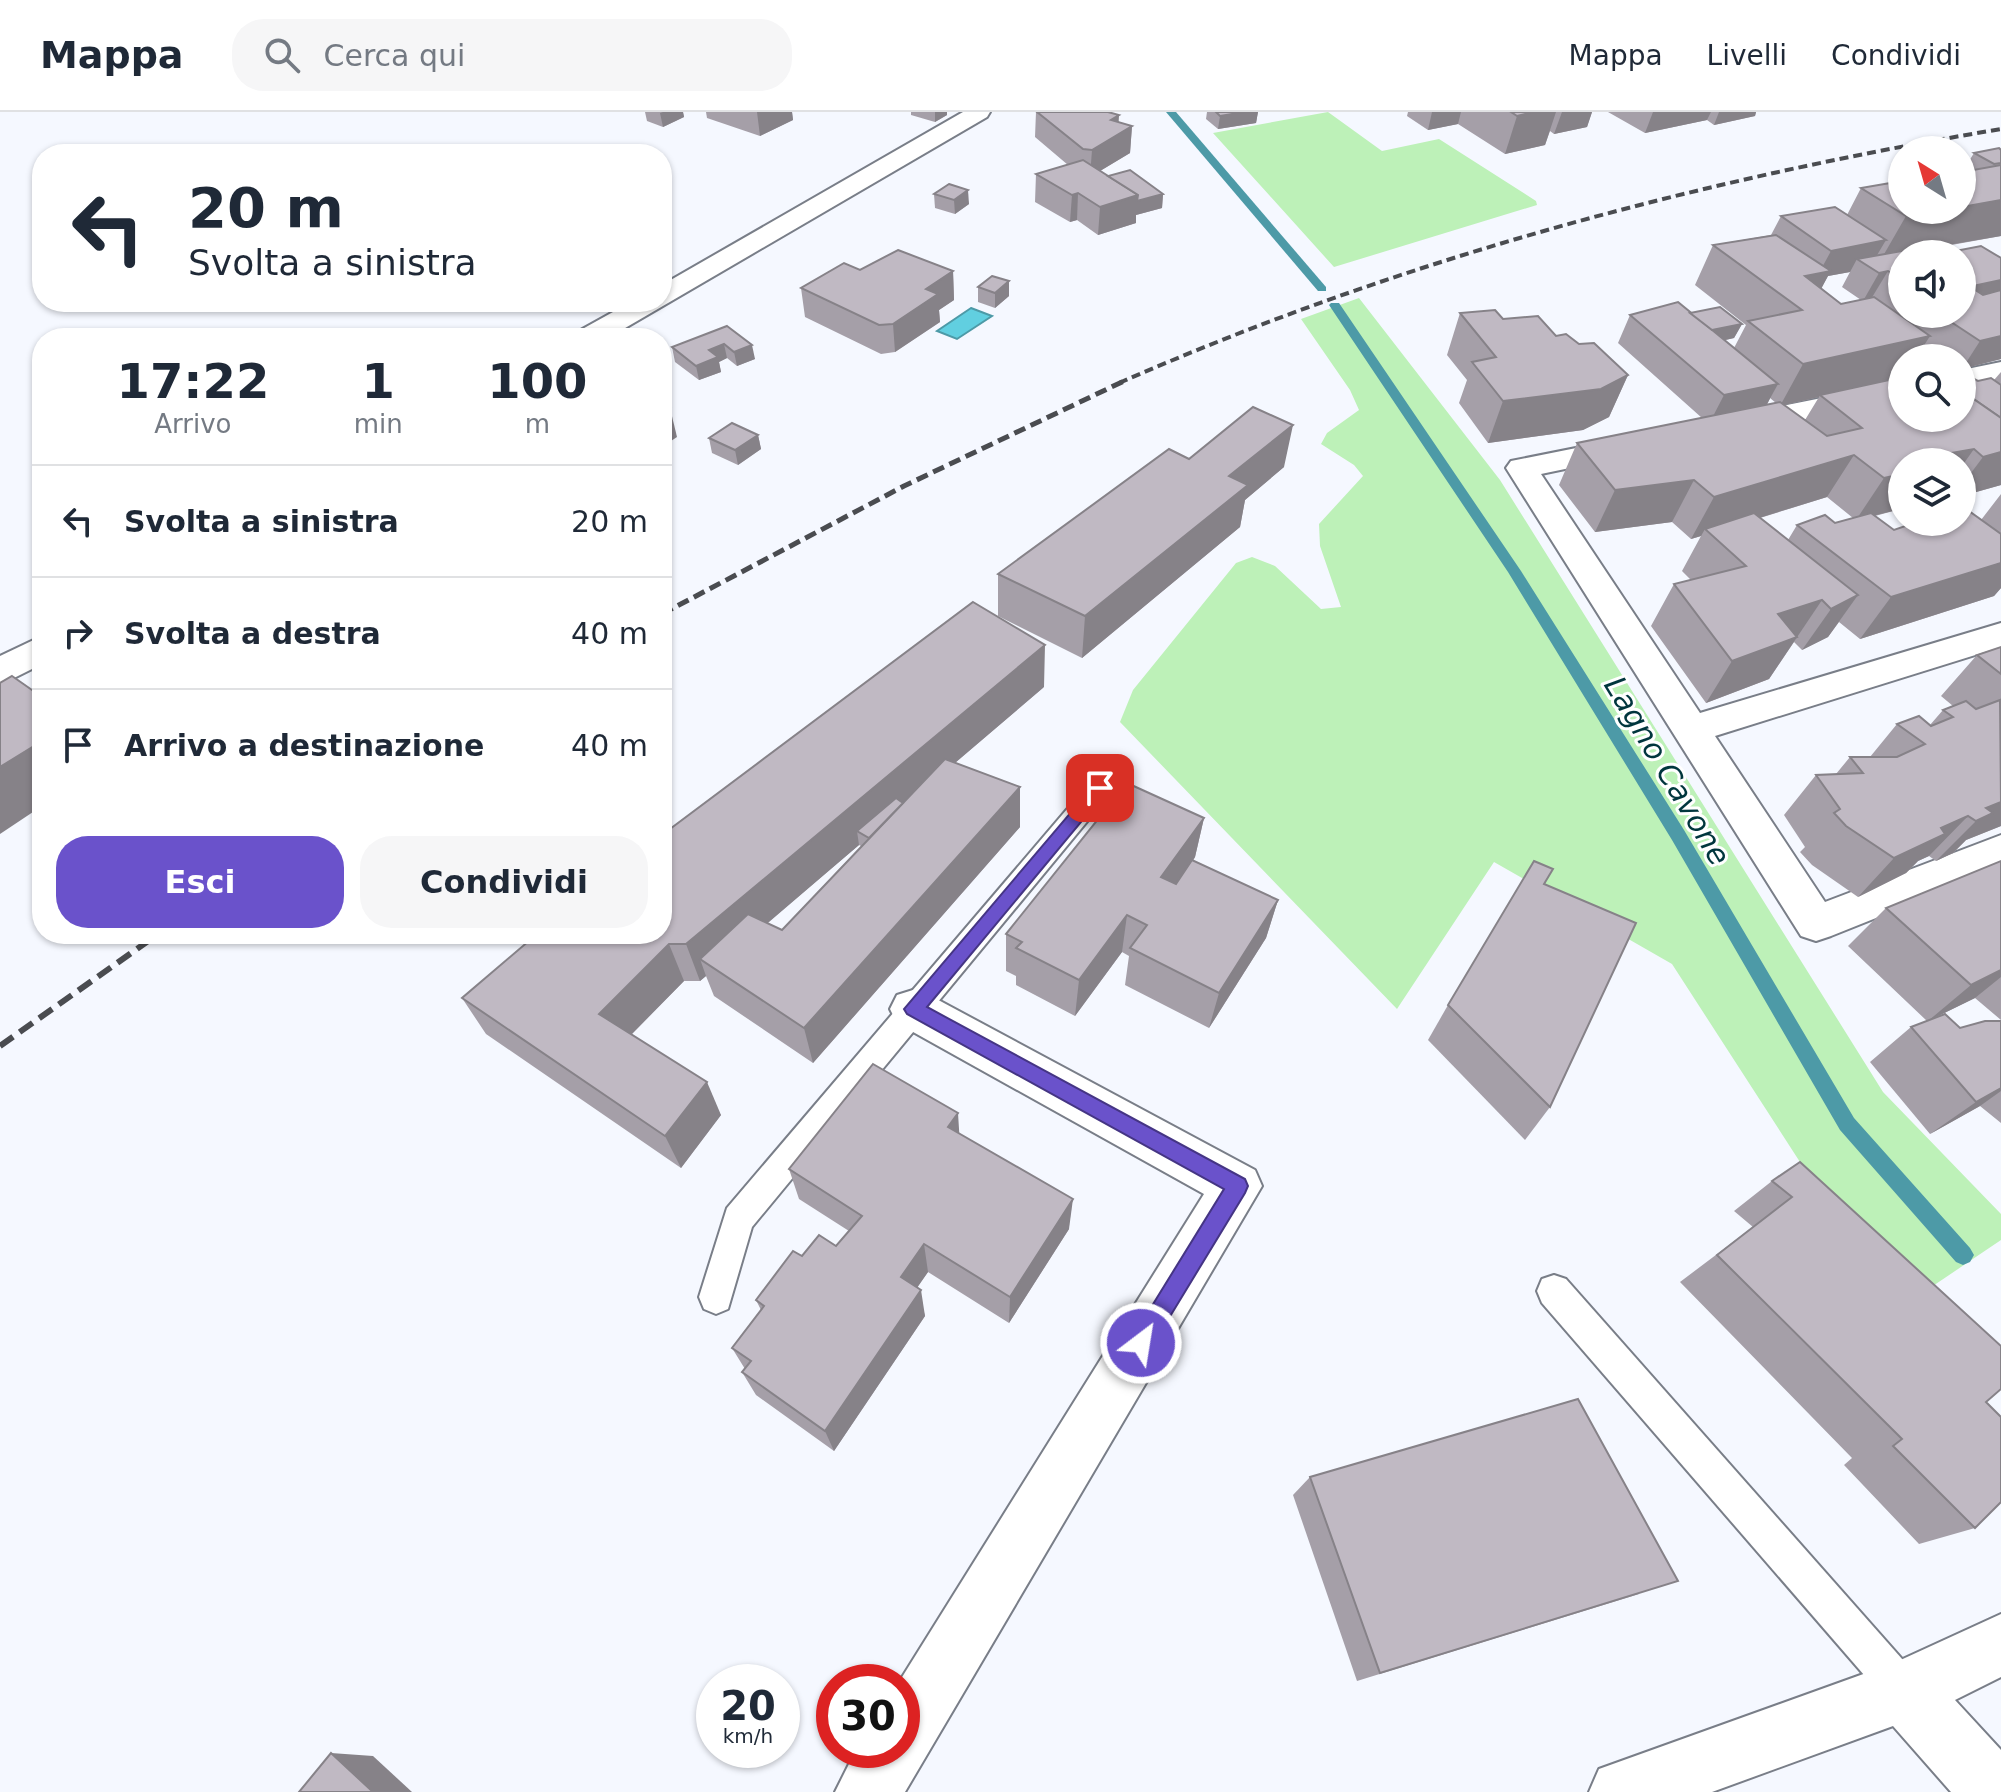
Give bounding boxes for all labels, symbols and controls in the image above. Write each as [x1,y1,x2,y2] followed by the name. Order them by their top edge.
[232,19,792,91] search box
[40,33,184,77] text: Mappa
[260,33,304,77] icon: search
[324,38,465,73] text: Cerca qui
[1569,39,1663,72] text: Mappa
[1707,39,1787,72] text: Livelli
[1831,39,1961,72] text: Condividi
[1888,136,1976,224] north arrow
[1888,136,1976,536] map controls
[188,175,344,240] text: 20 m
[56,176,160,280] icon: left
[1888,240,1976,328] button: sound
[188,242,477,283] text: Svolta a sinistra
[1888,344,1976,432] button: search
[116,353,269,409] text: 17:22
[362,353,395,409] text: 1
[487,353,587,409] text: 100
[154,409,232,439] text: Arrivo
[354,409,403,439] text: min
[525,409,550,439] text: m
[1888,448,1976,536] button: layers
[56,499,100,543] icon: left
[124,504,399,539] text: Svolta a sinistra
[571,504,648,539] text: 20 m
[56,611,100,655] icon: right
[124,616,381,651] text: Svolta a destra
[571,616,648,651] text: 40 m
[1597,670,1738,871] water label: Lagno Cavone
[56,723,100,767] icon: arrive
[124,728,484,763] text: Arrivo a destinazione
[571,728,648,763] text: 40 m
[1066,754,1134,822] pin
[1078,766,1122,810] icon: arrive
[56,836,344,928] button: Esci
[360,836,648,928] button: Condividi
[1099,1301,1183,1385] position arrow
[816,1664,920,1768] speed limit sign: 30
[720,1683,776,1729] text: 20
[723,1724,773,1748] text: km/h

